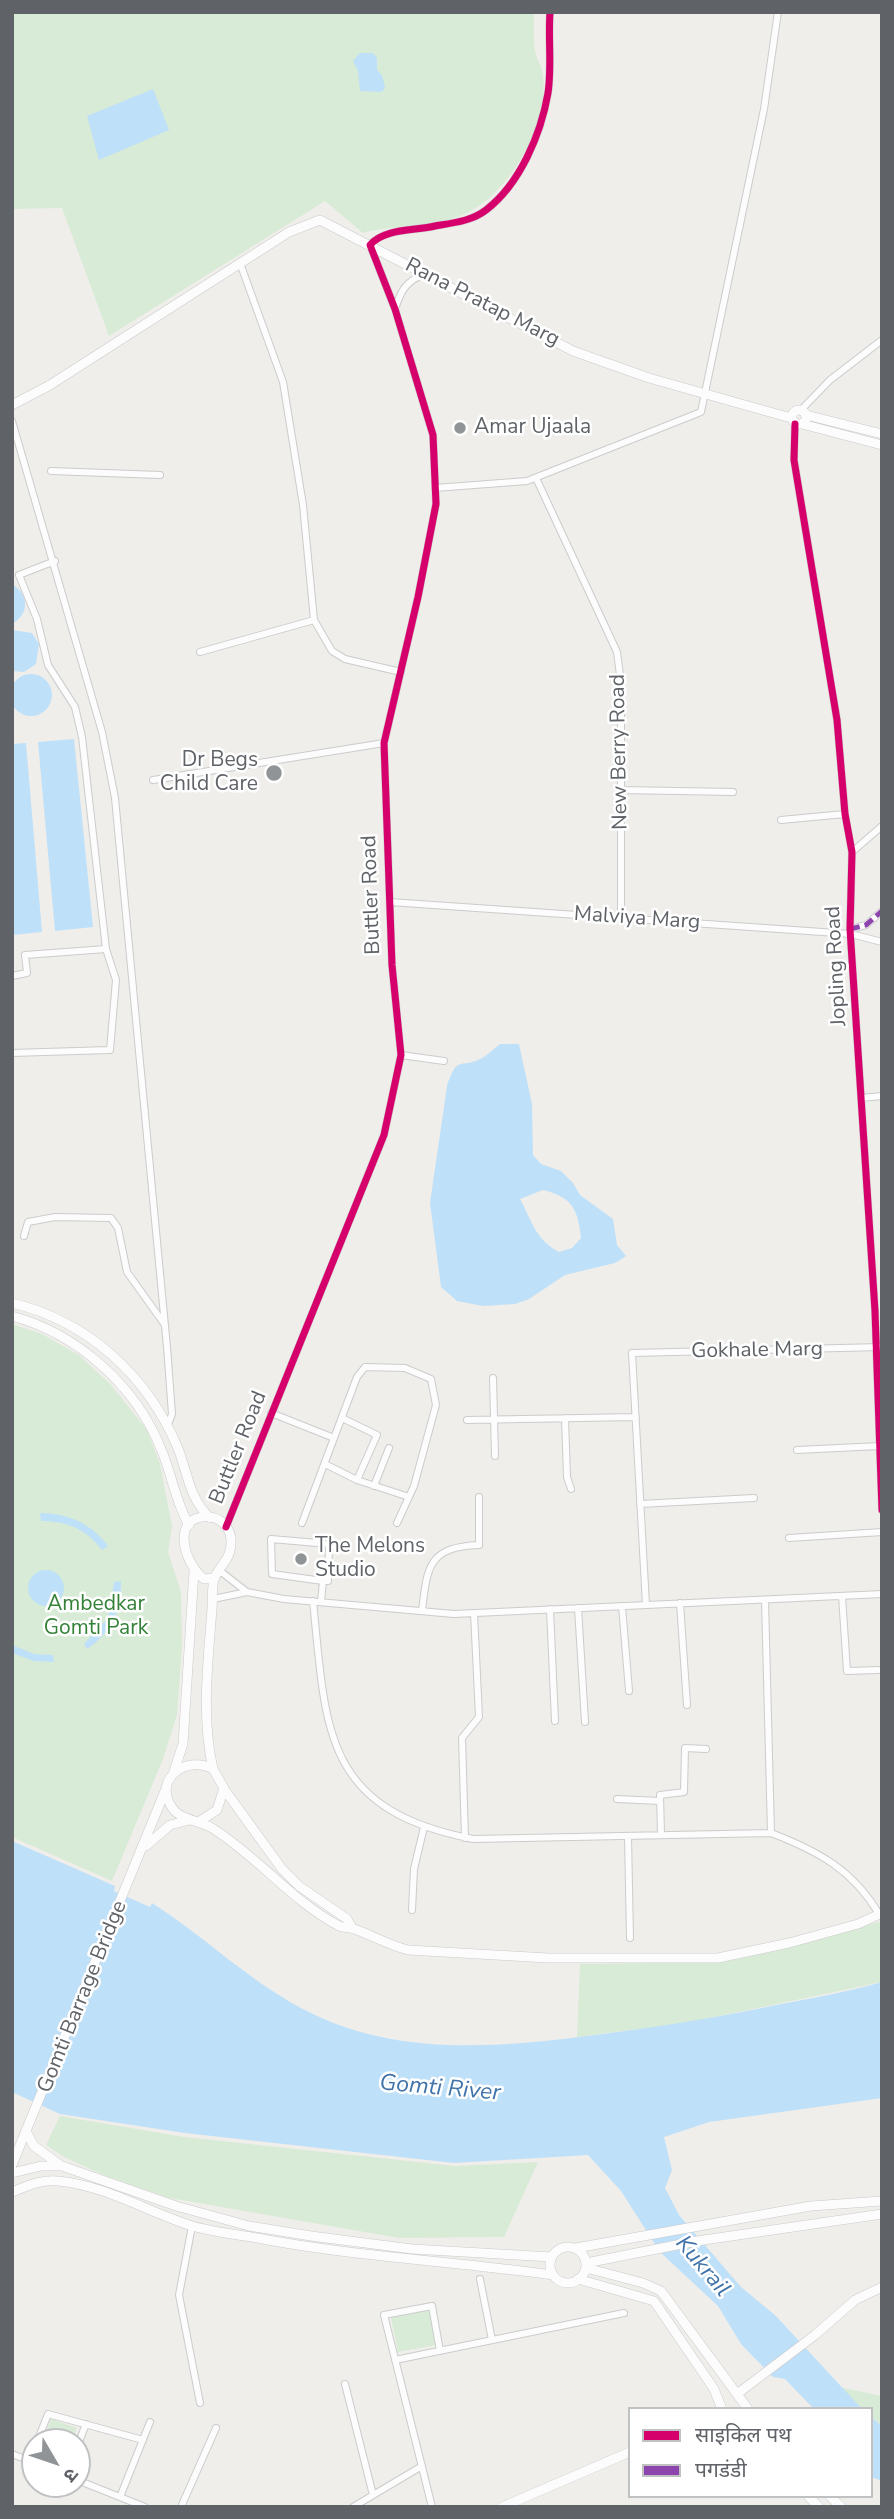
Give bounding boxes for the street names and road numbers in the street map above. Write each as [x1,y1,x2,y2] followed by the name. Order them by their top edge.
[400,253,564,353] street label: Rana Pratap Marg
[606,674,634,830] street label: New Berry Road
[357,835,387,955] street label: Buttler Road
[573,902,701,936] street label: Malviya Marg
[821,905,853,1027] street label: Jopling Road
[691,1337,823,1365] street label: Gokhale Marg
[205,1388,273,1508] street label: Buttler Road
[33,1897,133,2097] street label: Gomti Barrage Bridge

